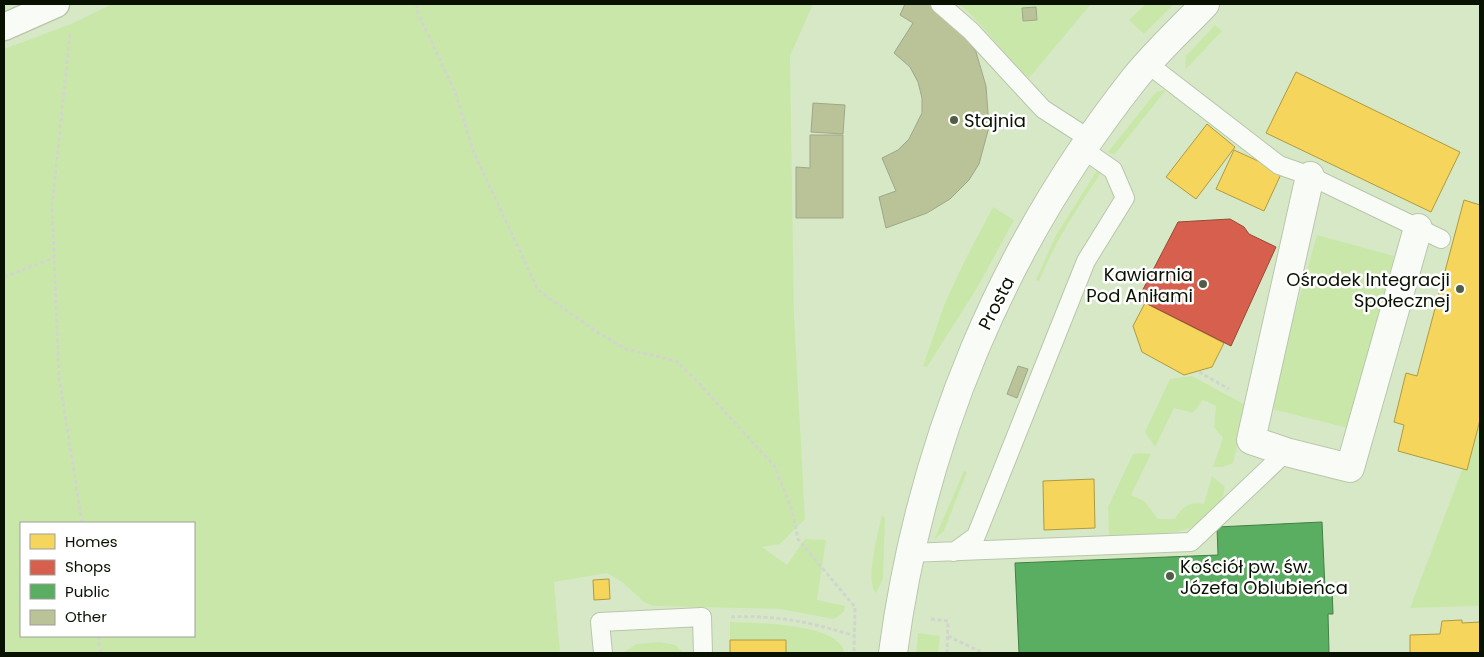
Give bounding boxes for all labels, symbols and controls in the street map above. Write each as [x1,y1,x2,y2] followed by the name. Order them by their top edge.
[964,108,1026,133] place label: Stajnia
[948,114,960,126] marker: Stajnia
[1086,262,1193,308] place label: Kawiarnia Pod Aniłami
[1286,267,1450,313] place label: Ośrodek Integracji Społecznej
[972,272,1020,334] street label: Prosta
[1197,278,1209,290] marker: Kawiarnia Pod Aniłami
[1454,283,1466,295] marker: Ośrodek Integracji Społecznej
[20,522,195,637] legend
[65,531,118,552] text: Homes
[1180,554,1348,600] place label: Kościół pw. św. Józefa Oblubieńca
[65,556,111,577] text: Shops
[1164,570,1176,582] marker: Kościół pw. św. Józefa Oblubieńca
[65,581,110,602] text: Public
[65,606,107,627] text: Other

